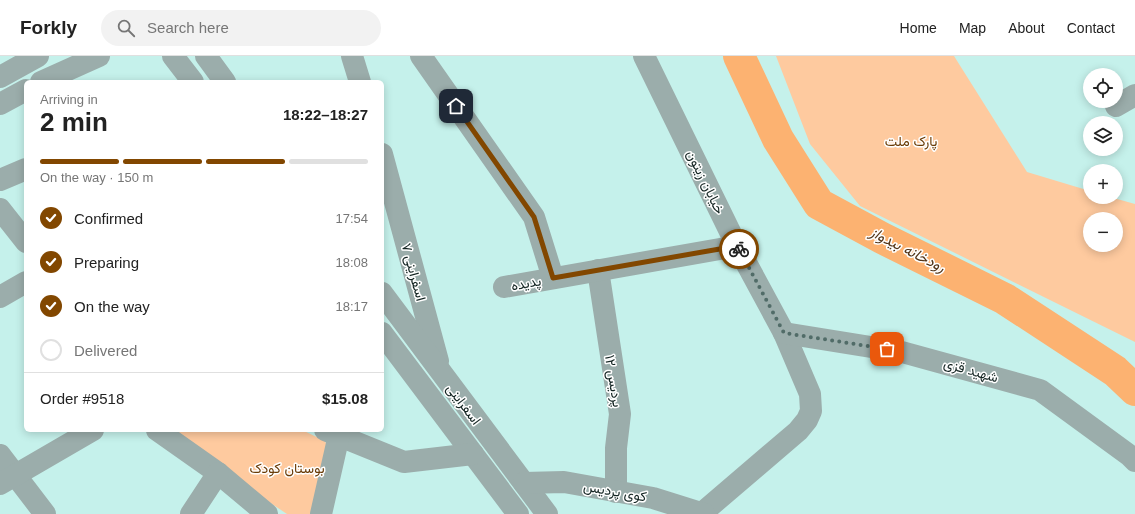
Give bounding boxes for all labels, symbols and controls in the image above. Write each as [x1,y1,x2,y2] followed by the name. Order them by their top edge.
[101,10,381,46] search box
[20,17,77,38] text: Forkly
[115,17,137,39] icon: search
[147,19,229,36] text: Search here
[900,20,937,36] text: Home
[959,20,986,36] text: Map
[1008,20,1045,36] text: About
[1067,20,1115,36] text: Contact
[1083,68,1123,252] map controls
[1083,68,1123,108] button: locate
[439,89,473,123] pin
[40,92,98,107] text: Arriving in
[445,95,467,117] icon: home
[283,106,368,123] text: 18:22–18:27
[40,107,108,137] text: 2 min
[1083,116,1123,156] button: layers
[885,133,937,151] park label: پارک ملت
[683,147,728,217] street label: خیابان زیتون
[1083,164,1123,204] button: +
[40,170,153,185] text: On the way · 150 m
[40,207,62,229] icon: check
[74,210,143,227] text: Confirmed
[335,211,368,226] text: 17:54
[1083,212,1123,252] button: −
[866,222,948,276] water label: رودخانه بیدواز
[719,229,759,269] courier
[728,238,750,260] icon: bike
[398,241,429,303] street label: اسفراینی ۷
[40,251,62,273] icon: check
[74,254,139,271] text: Preparing
[335,255,368,270] text: 18:08
[510,273,543,295] street label: پدیده
[40,295,62,317] icon: check
[74,298,150,315] text: On the way
[335,299,368,314] text: 18:17
[870,332,904,366] pin
[876,338,898,360] icon: bag
[74,342,137,359] text: Delivered
[600,354,626,409] street label: پردیس ۱۲
[942,355,1000,386] street label: شهید قزی
[443,380,485,428] street label: اسفراینی
[40,390,124,407] text: Order #9518
[322,390,368,407] text: $15.08
[249,460,325,477] park label: بوستان کودک
[582,478,648,506] street label: کوی پردیس

